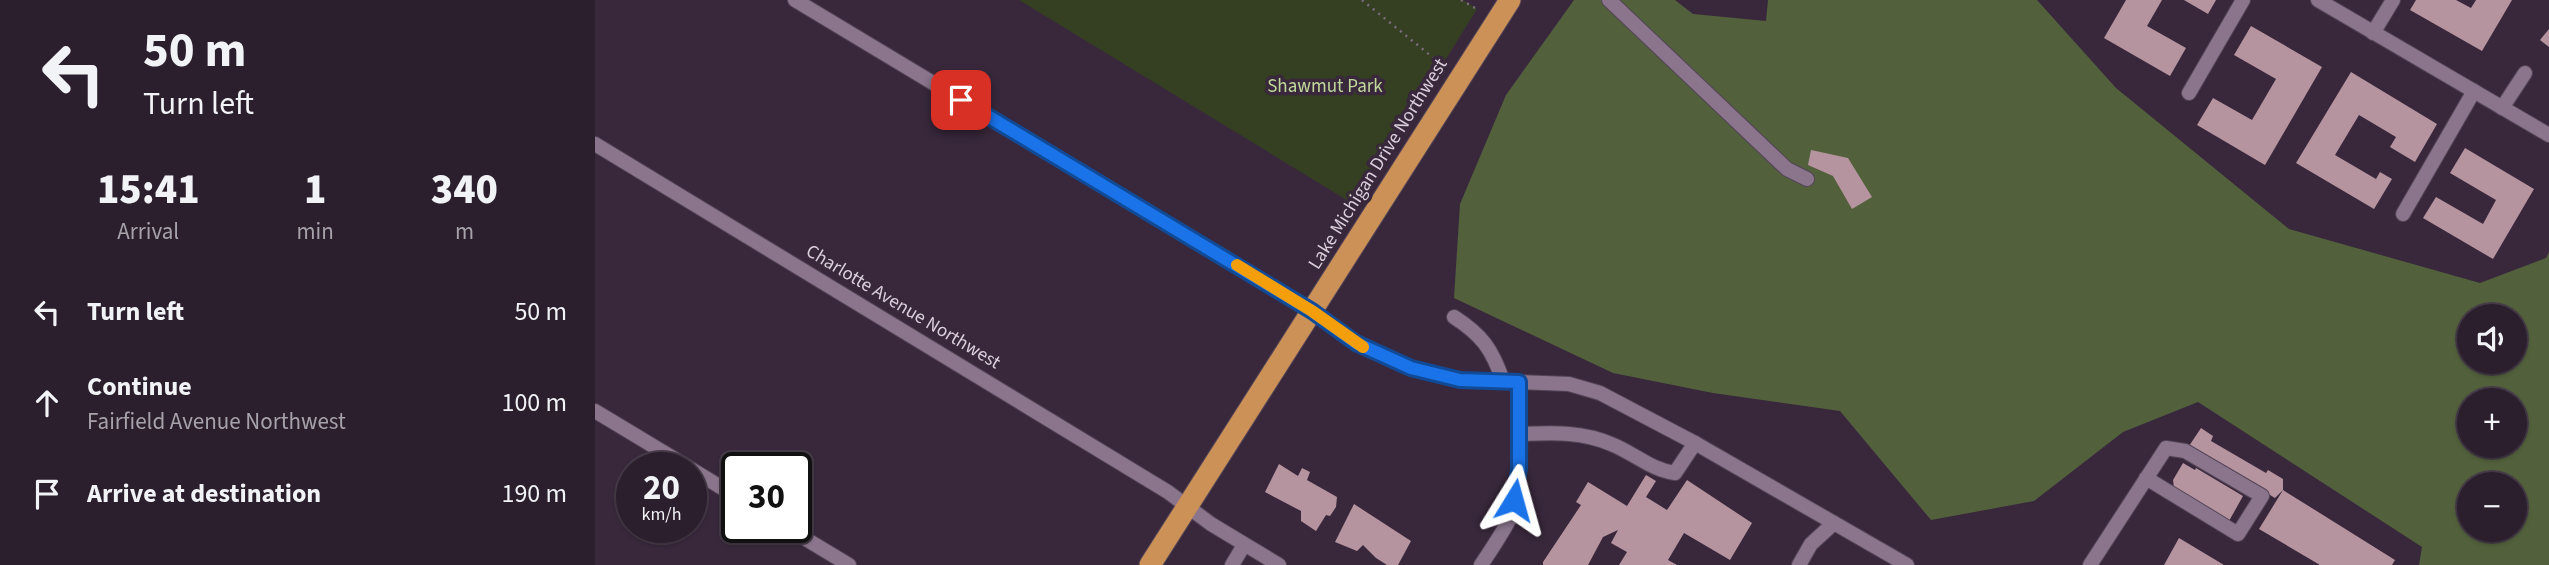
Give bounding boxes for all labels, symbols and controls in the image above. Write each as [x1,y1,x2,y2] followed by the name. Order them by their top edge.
[143,16,247,86] text: 50 m
[28,28,119,119] icon: left
[1302,53,1454,275] street label: Lake Michigan Drive Northwest
[931,70,991,130] pin
[1267,73,1383,100] park label: Shawmut Park
[143,81,254,127] text: Turn left
[942,81,980,119] icon: arrive
[97,160,200,220] text: 15:41
[304,160,326,220] text: 1
[431,160,498,220] text: 340
[117,215,179,248] text: Arrival
[297,215,334,248] text: min
[455,215,474,248] text: m
[801,238,1006,376] street label: Charlotte Avenue Northwest
[28,293,66,331] icon: left
[87,293,184,330] text: Turn left
[514,293,567,330] text: 50 m
[2457,304,2527,542] map controls
[2457,304,2527,374] button: sound
[87,368,192,405] text: Continue
[28,384,66,422] icon: ahead
[501,384,567,421] text: 100 m
[2457,388,2527,458] button: +
[87,405,346,438] text: Fairfield Avenue Northwest
[721,452,812,543] speed limit sign: 30
[643,463,680,513] text: 20
[1477,463,1551,537] position arrow
[2457,472,2527,542] button: −
[28,475,66,513] icon: arrive
[87,475,321,512] text: Arrive at destination
[501,475,567,512] text: 190 m
[642,502,681,527] text: km/h

